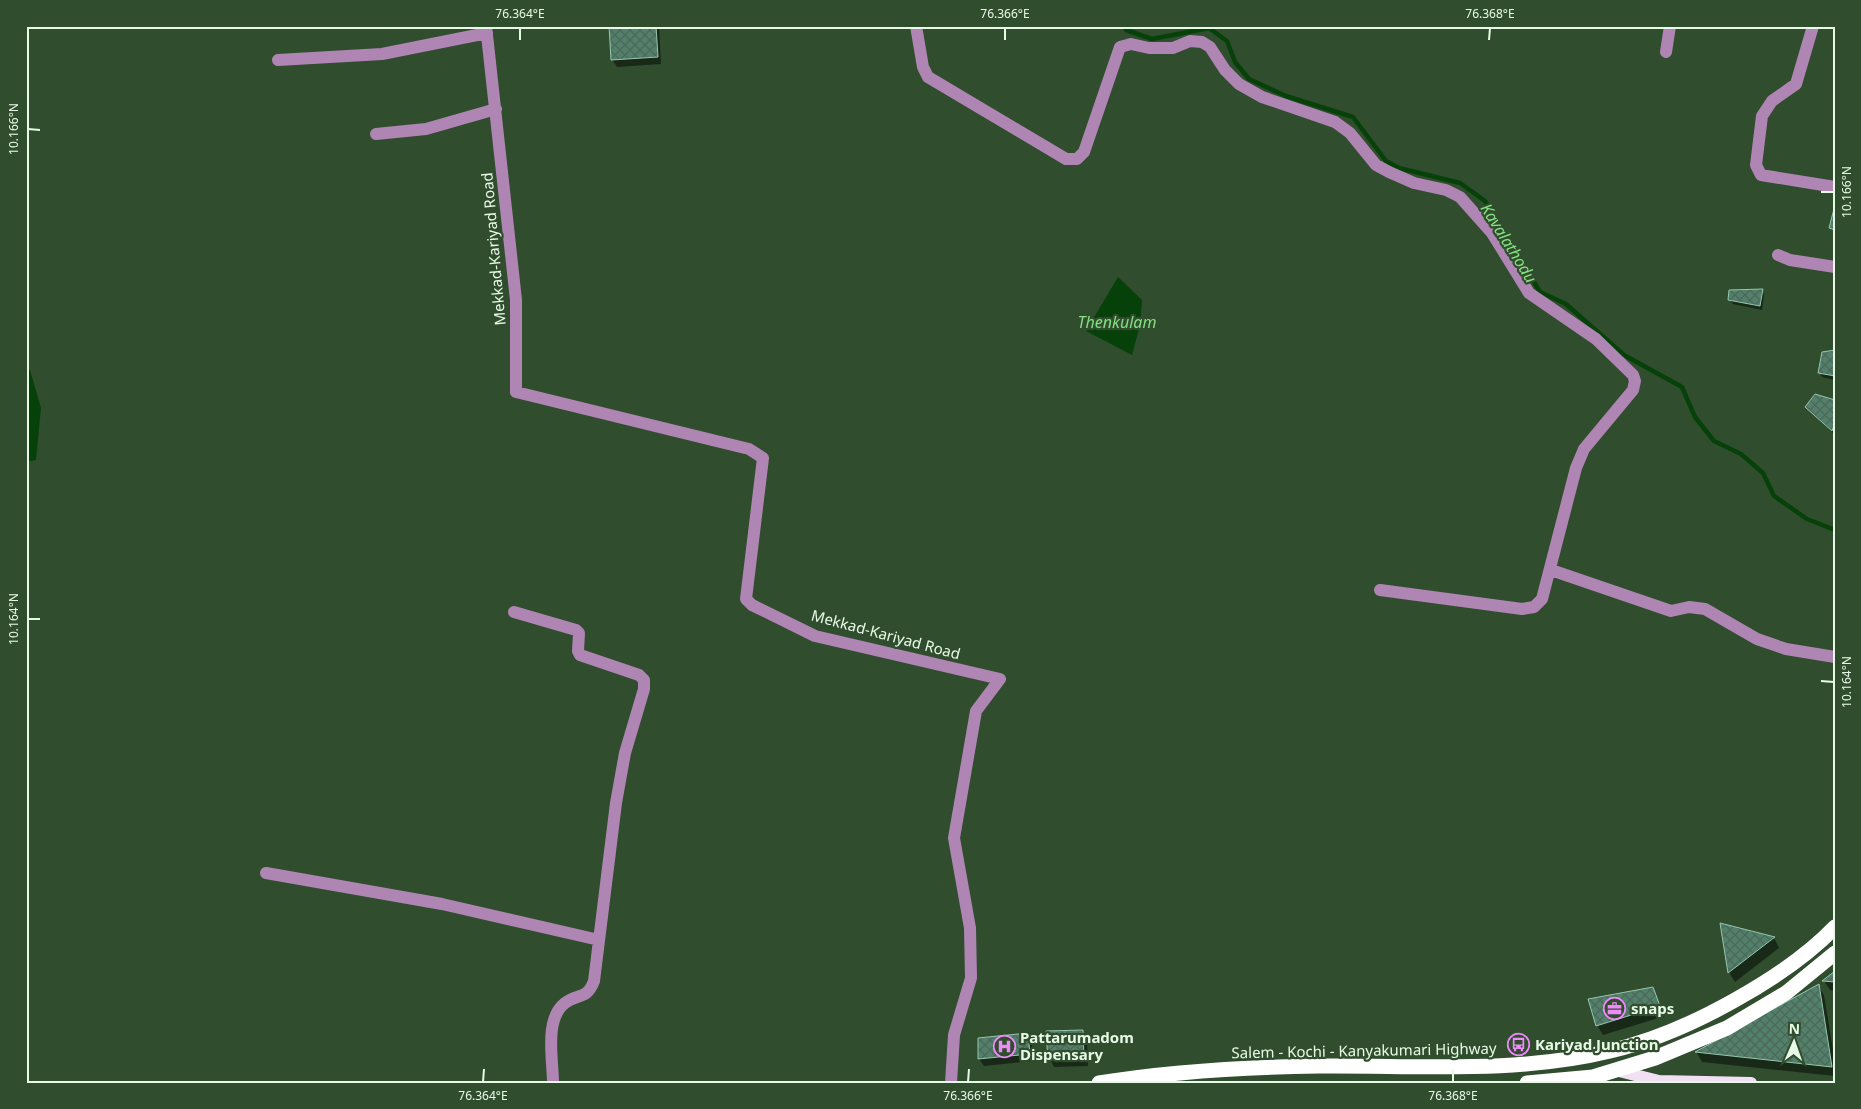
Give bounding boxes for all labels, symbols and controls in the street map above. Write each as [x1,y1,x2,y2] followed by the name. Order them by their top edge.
[495,5,545,22] text: 76.364°E
[980,5,1030,22] text: 76.366°E
[1465,5,1515,22] text: 76.368°E
[5,103,22,155] text: 10.166°N
[1838,166,1855,218] text: 10.166°N
[476,172,510,326] street label: Mekkad-Kariyad Road
[1476,199,1542,287] water label: Kavalathodu
[1078,311,1156,333] water label: Thenkulam
[5,593,22,645] text: 10.164°N
[809,604,963,664] street label: Mekkad-Kariyad Road
[1838,656,1855,708] text: 10.164°N
[1603,996,1627,1020] office icon: snaps
[1631,998,1674,1018] place label: snaps
[1768,1016,1818,1066] north arrow
[1788,1019,1800,1038] text: N
[1020,1027,1134,1064] place label: Pattarumadom Dispensary
[1507,1032,1531,1056] bus stop icon: Kariyad Junction
[992,1034,1016,1058] hospital icon: Pattarumadom Dispensary
[1535,1034,1658,1054] place label: Kariyad Junction
[1231,1038,1497,1062] street label: Salem - Kochi - Kanyakumari Highway
[458,1087,508,1104] text: 76.364°E
[943,1087,993,1104] text: 76.366°E
[1428,1087,1478,1104] text: 76.368°E

